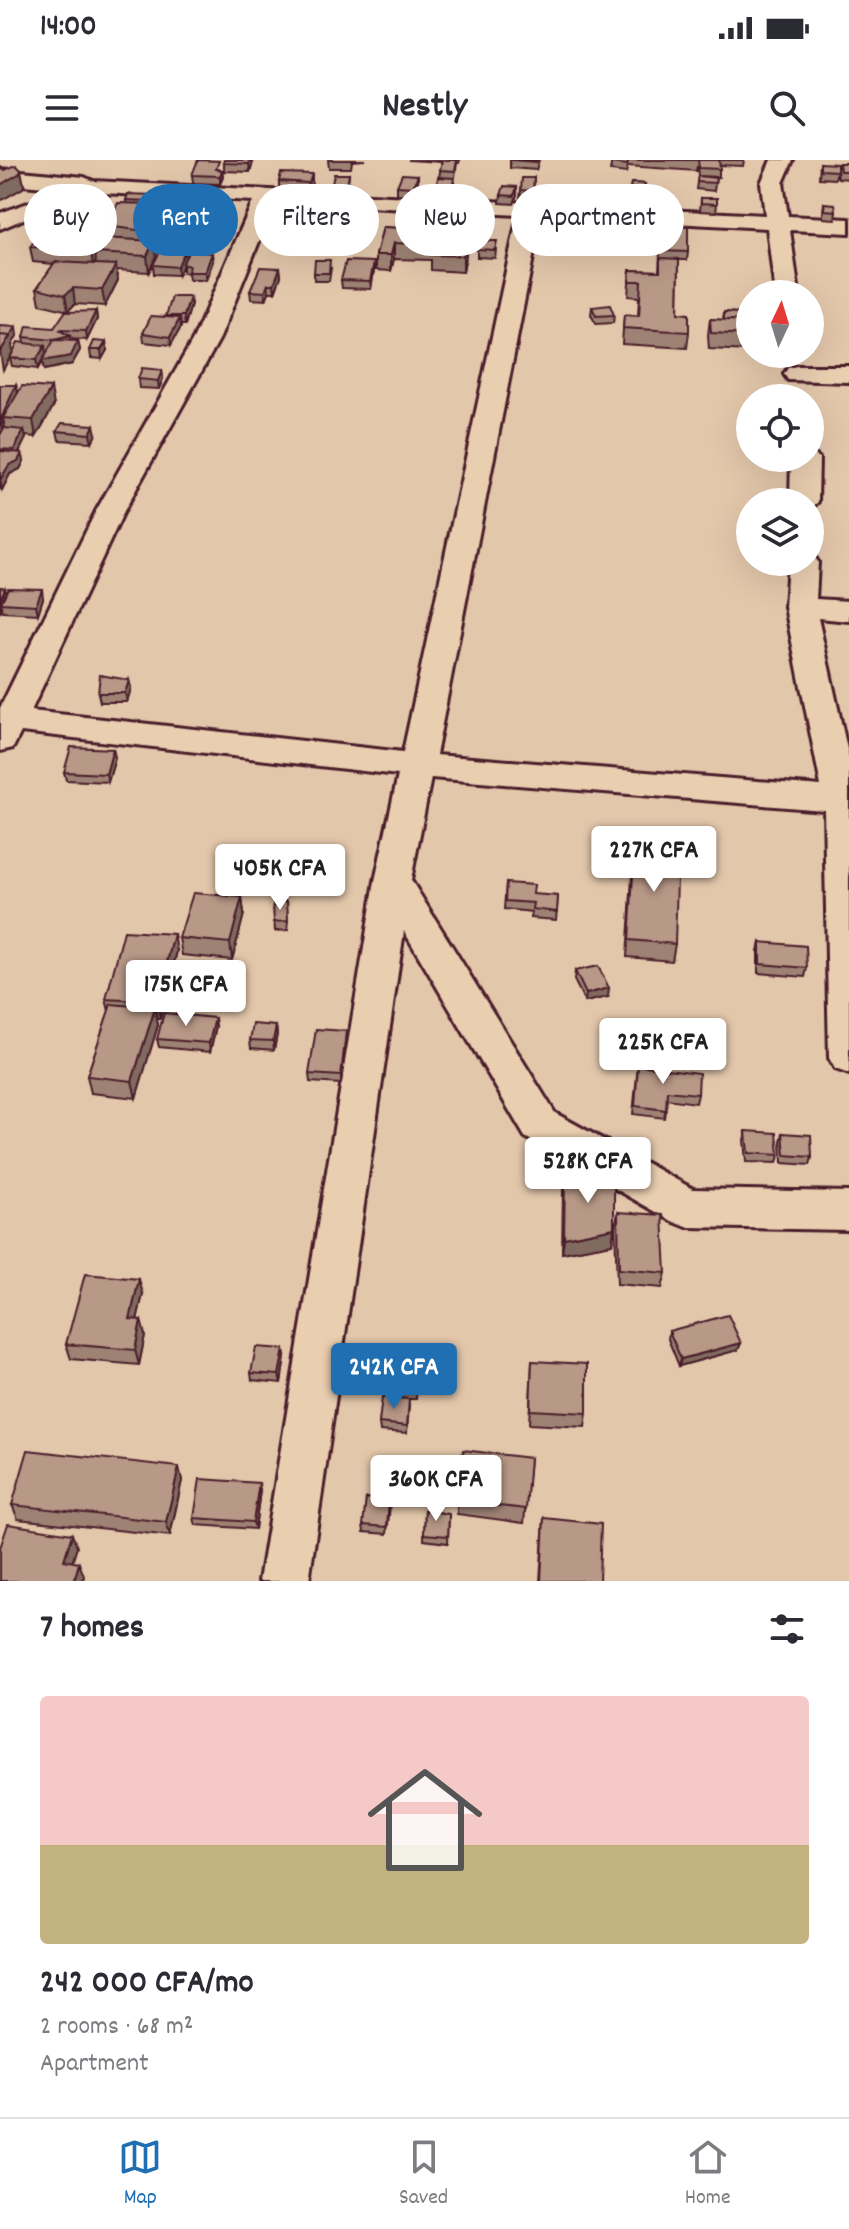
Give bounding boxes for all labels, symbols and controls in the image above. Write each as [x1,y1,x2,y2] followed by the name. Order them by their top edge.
[40,7,97,50] text: 14:00
[382,82,467,134] text: Nestly
[40,86,84,130] icon: menu
[765,86,809,130] icon: search
[24,184,117,256] chip: Buy
[133,184,238,256] chip: Rent
[254,184,379,256] chip: Filters
[395,184,495,256] chip: New
[511,184,684,256] chip: Apartment
[736,280,824,368] north arrow
[736,280,824,576] map controls
[736,384,824,472] button: locate
[736,488,824,576] button: layers
[571,826,737,894] pin: 227K CFA
[609,833,699,870] text: 227K CFA
[197,844,363,912] pin: 405K CFA
[233,851,327,888] text: 405K CFA
[103,960,269,1028] pin: 175K CFA
[144,967,228,1004] text: 175K CFA
[580,1018,746,1086] pin: 225K CFA
[617,1025,709,1062] text: 225K CFA
[505,1137,671,1205] pin: 528K CFA
[543,1144,633,1181] text: 528K CFA
[311,1343,477,1411] pin: 242K CFA
[349,1350,439,1387] text: 242K CFA
[353,1455,519,1523] pin: 360K CFA
[388,1462,484,1499] text: 360K CFA
[40,1605,144,1654] text: 7 homes
[765,1607,809,1651] icon: filters
[353,1748,497,1892] icon: home
[40,1960,254,2009] text: 242 000 CFA/mo
[40,2009,193,2046] text: 2 rooms · 68 m²
[40,2046,149,2083] text: Apartment
[118,2135,162,2214] tab: Map
[399,2135,448,2214] tab: Saved
[685,2135,731,2214] tab: Home

